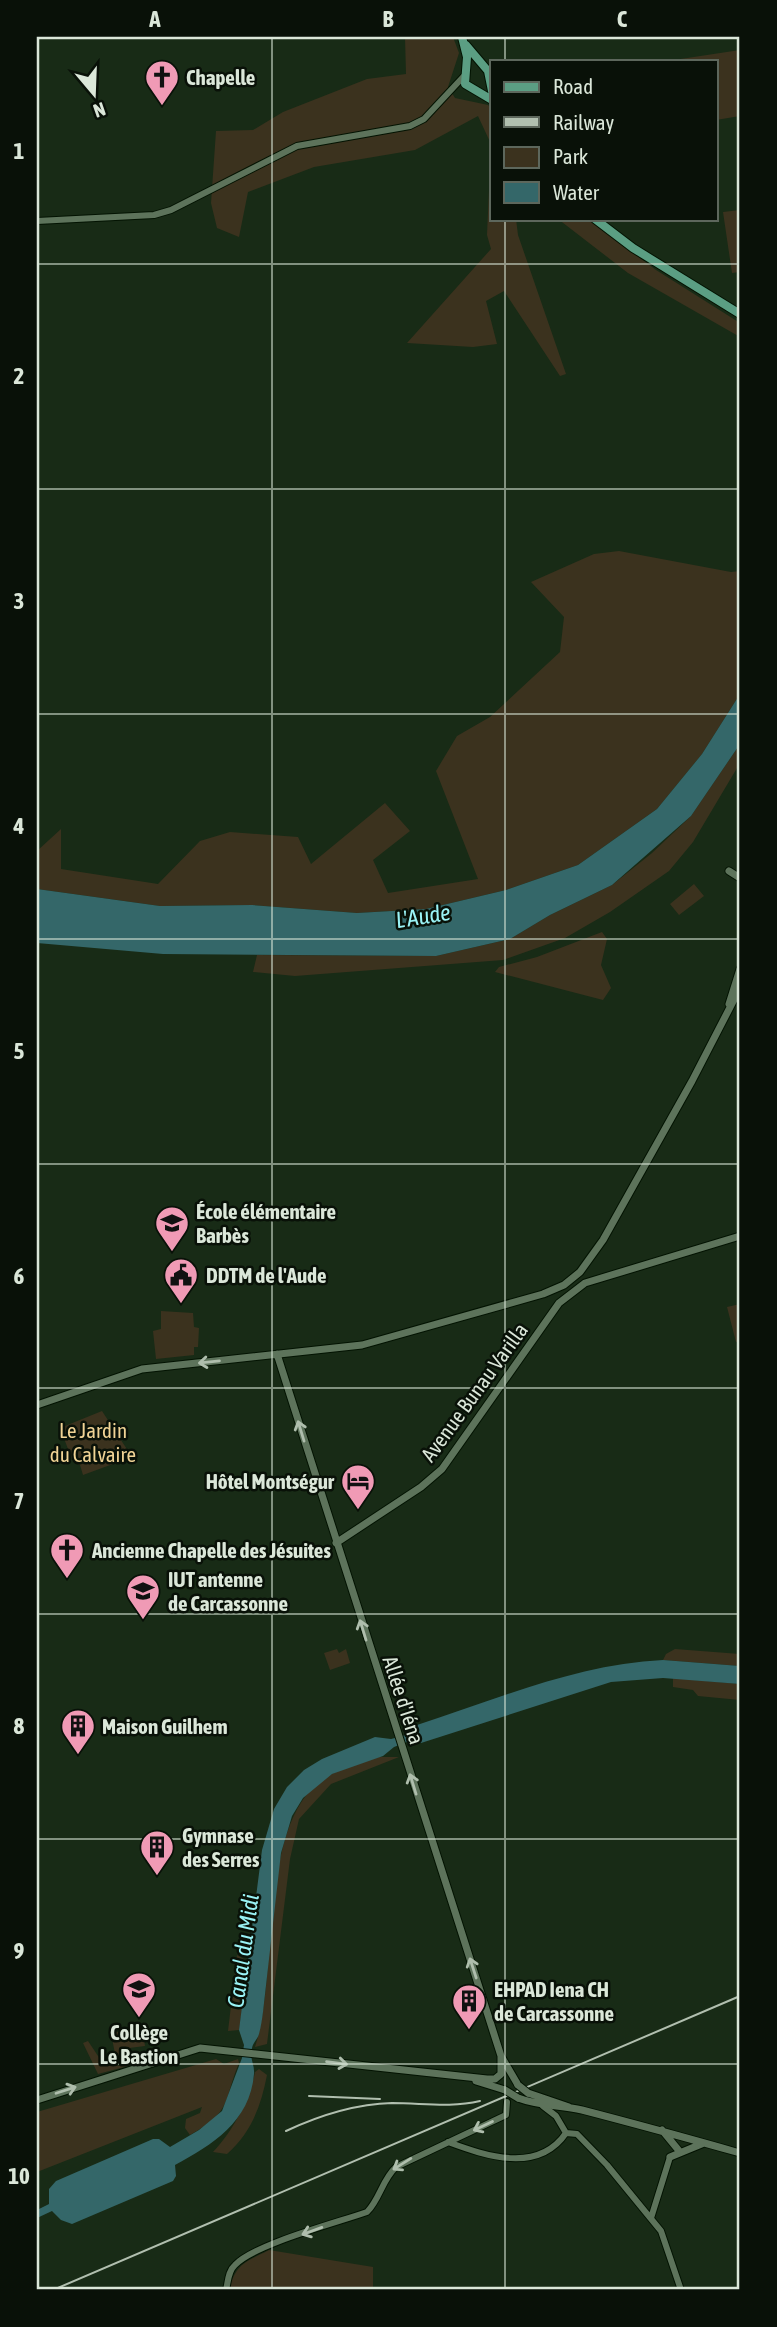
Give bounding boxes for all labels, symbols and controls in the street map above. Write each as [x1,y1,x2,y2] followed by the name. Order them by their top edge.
[148,6,161,32] text: A
[383,6,394,32] text: B
[617,6,628,32] text: C
[143,58,181,107] church icon: Chapelle
[60,60,130,130] north arrow
[490,60,718,220] legend
[186,65,255,89] place label: Chapelle
[553,74,593,98] text: Road
[91,98,108,122] text: N
[553,110,615,134] text: Railway
[14,138,25,164] text: 1
[553,144,588,168] text: Park
[553,180,600,204] text: Water
[14,363,24,389] text: 2
[14,588,24,614] text: 3
[13,813,25,839] text: 4
[394,899,452,933] water label: L'Aude
[14,1038,25,1064] text: 5
[196,1199,336,1247] place label: École élémentaire Barbès
[153,1204,191,1253] school or university icon: École élémentaire Barbès
[162,1256,200,1305] public building icon: DDTM de l'Aude
[14,1263,25,1289] text: 6
[206,1263,327,1287] place label: DDTM de l'Aude
[416,1318,532,1466] street label: Avenue Bunau Varilla
[198,1355,221,1368] one-way arrow
[50,1418,136,1466] park label: Le Jardin du Calvaire
[293,1420,306,1442] one-way arrow
[339,1462,377,1511] hotel icon: Hôtel Montségur
[206,1469,335,1493] place label: Hôtel Montségur
[14,1488,24,1514] text: 7
[48,1531,86,1580] church icon: Ancienne Chapelle des Jésuites
[91,1538,331,1562] place label: Ancienne Chapelle des Jésuites
[168,1567,288,1615] place label: IUT antenne de Carcassonne
[124,1572,162,1621] school or university icon: IUT antenne de Carcassonne
[356,1620,369,1642] one-way arrow
[378,1653,430,1747] street label: Allée d'Iéna
[59,1707,97,1756] building icon: Maison Guilhem
[14,1713,25,1739] text: 8
[102,1714,228,1738] place label: Maison Guilhem
[406,1774,419,1796] one-way arrow
[182,1823,260,1871] place label: Gymnase des Serres
[138,1828,176,1877] building icon: Gymnase des Serres
[222,1893,264,2009] water label: Canal du Midi
[14,1938,25,1964] text: 9
[465,1957,478,1979] one-way arrow
[120,1970,158,2019] school or university icon: Collège Le Bastion
[494,1977,614,2025] place label: EHPAD Iena CH de Carcassonne
[450,1982,488,2031] building icon: EHPAD Iena CH de Carcassonne
[100,2020,178,2068] place label: Collège Le Bastion
[325,2057,348,2070] one-way arrow
[55,2083,77,2096] one-way arrow
[473,2120,494,2133] one-way arrow
[393,2158,413,2172] one-way arrow
[8,2163,30,2189] text: 10
[302,2226,324,2238] one-way arrow

